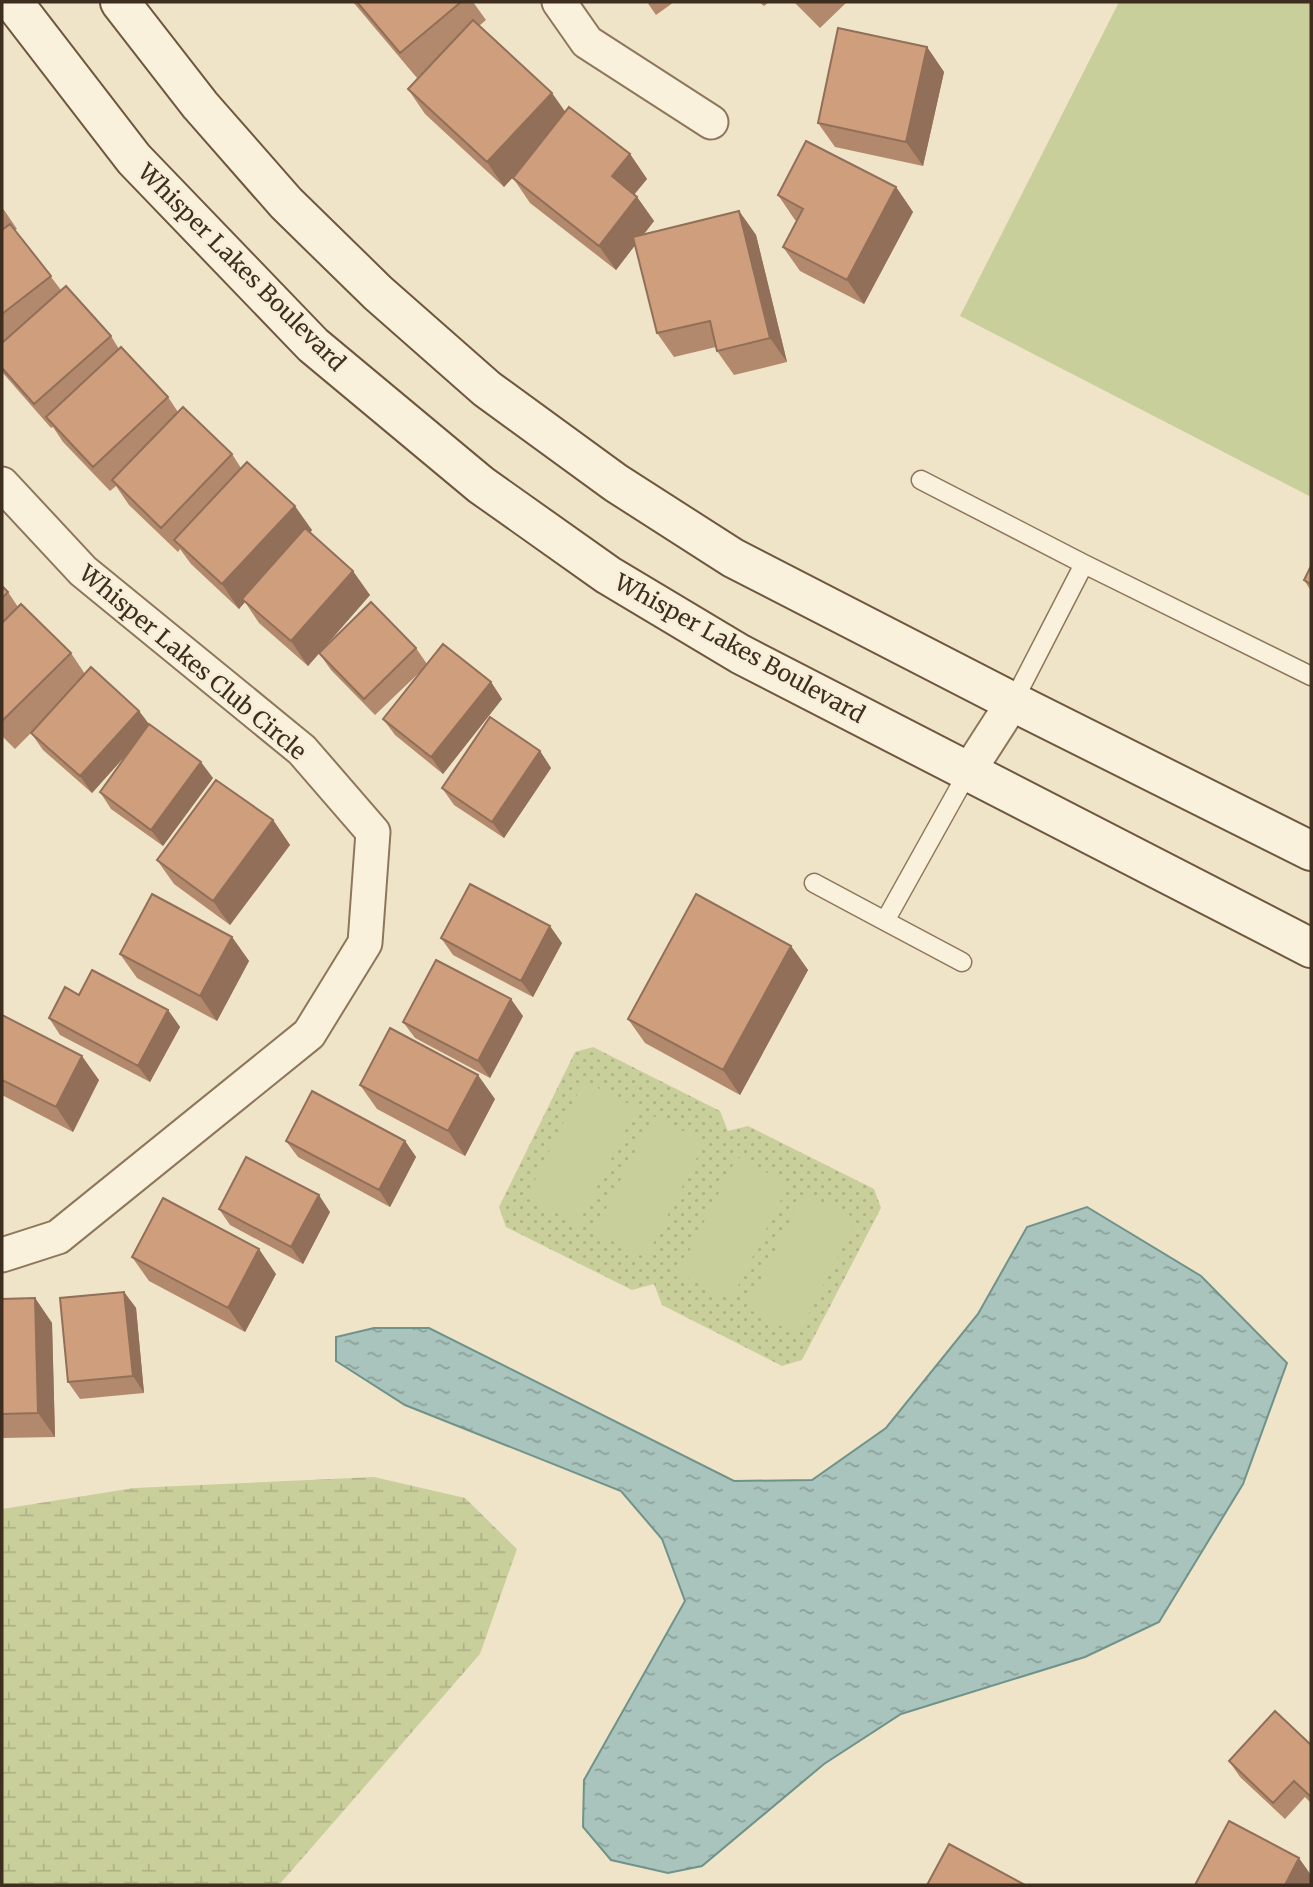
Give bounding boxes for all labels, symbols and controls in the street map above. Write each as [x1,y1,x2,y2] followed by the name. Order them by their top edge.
[131,156,352,377] street label: Whisper Lakes Boulevard
[73,558,312,766] street label: Whisper Lakes Club Circle
[609,567,870,729] street label: Whisper Lakes Boulevard

